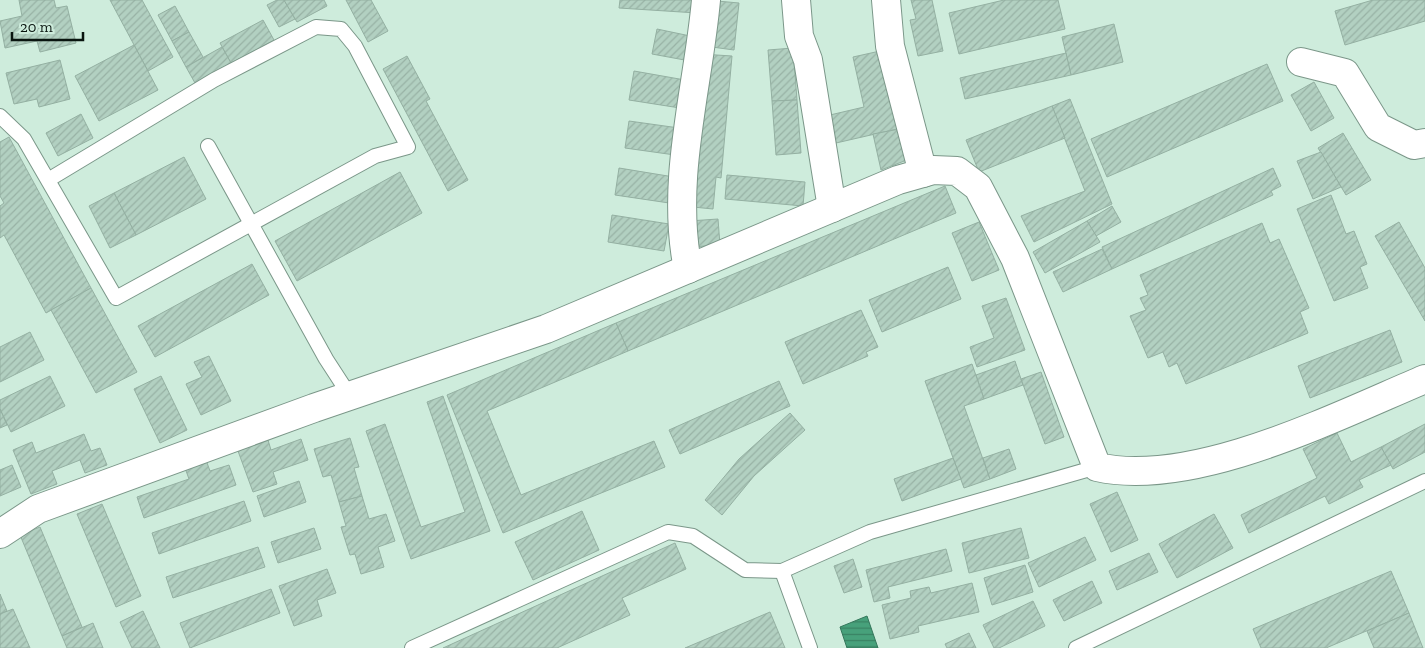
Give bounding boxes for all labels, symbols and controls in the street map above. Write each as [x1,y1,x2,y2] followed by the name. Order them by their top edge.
[12,10,84,42] scale bar
[20,18,53,36] text: 20 m

